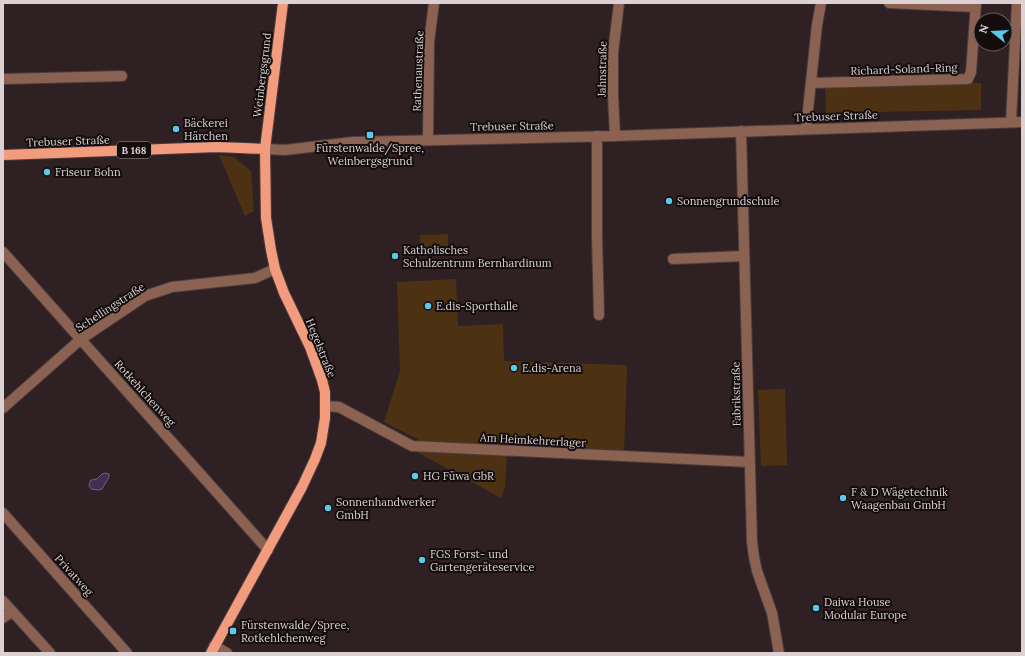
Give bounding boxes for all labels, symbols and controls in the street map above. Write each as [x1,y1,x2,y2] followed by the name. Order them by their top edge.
[973,12,1013,52] north arrow
[976,22,992,35] text: N
[410,30,426,112] street label: Rathenaustraße
[250,31,274,118] street label: Weinbergsgrund
[594,41,609,98] street label: Jahnstraße
[850,60,959,78] street label: Richard-Soland-Ring
[794,108,878,124] street label: Trebuser Straße
[184,116,228,143] place label: Bäckerei Härchen
[470,118,554,134] street label: Trebuser Straße
[171,124,181,134] marker: Bäckerei Härchen
[365,130,375,140] marker: Fürstenwalde/Spree, Weinbergsgrund
[26,133,110,149] street label: Trebuser Straße
[316,141,424,168] place label: Fürstenwalde/Spree, Weinbergsgrund
[117,142,151,158] road number: B 168
[55,165,121,179] place label: Friseur Bohn
[42,167,52,177] marker: Friseur Bohn
[677,194,779,208] place label: Sonnengrundschule
[664,196,674,206] marker: Sonnengrundschule
[403,243,552,270] place label: Katholisches Schulzentrum Bernhardinum
[390,251,400,261] marker: Katholisches Schulzentrum Bernhardinum
[73,279,147,335] street label: Schellingstraße
[436,299,518,313] place label: E.dis-Sporthalle
[423,301,433,311] marker: E.dis-Sporthalle
[303,316,339,380] street label: Hegelstraße
[112,357,179,430] street label: Rotkehlchenweg
[522,361,582,375] place label: E.dis-Arena
[728,362,744,426] street label: Fabrikstraße
[509,363,519,373] marker: E.dis-Arena
[479,430,587,450] street label: Am Heimkehrerlager
[423,469,494,483] place label: HG Füwa GbR
[410,471,420,481] marker: HG Füwa GbR
[851,485,948,512] place label: F & D Wägetechnik Waagenbau GmbH
[838,493,848,503] marker: F & D Wägetechnik Waagenbau GmbH
[336,495,436,522] place label: Sonnenhandwerker GmbH
[323,503,333,513] marker: Sonnenhandwerker GmbH
[430,547,535,574] place label: FGS Forst- und Gartengeräteservice
[52,551,97,599] street label: Privatweg
[417,555,427,565] marker: FGS Forst- und Gartengeräteservice
[824,595,907,622] place label: Daiwa House Modular Europe
[811,603,821,613] marker: Daiwa House Modular Europe
[241,618,349,645] place label: Fürstenwalde/Spree, Rotkehlchenweg
[228,626,238,636] marker: Fürstenwalde/Spree, Rotkehlchenweg

